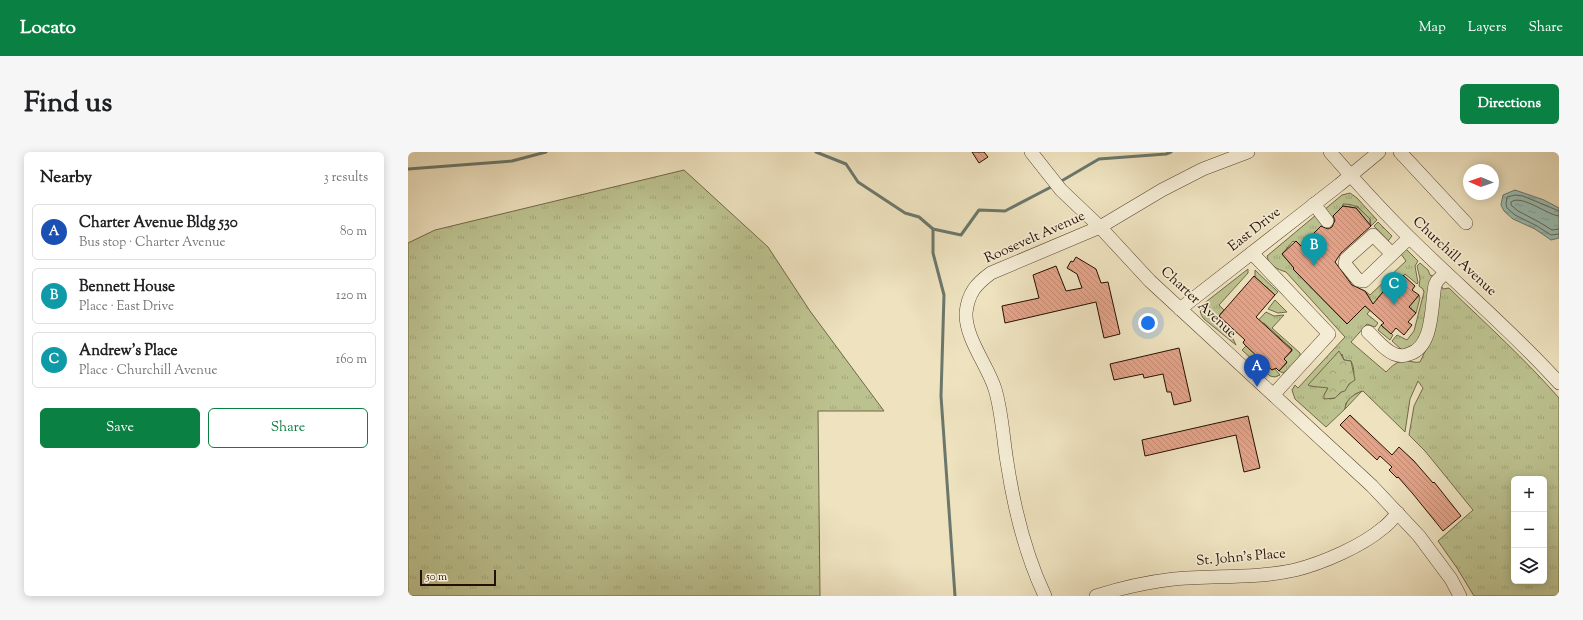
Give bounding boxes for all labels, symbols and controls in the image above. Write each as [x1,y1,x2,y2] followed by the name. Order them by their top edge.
[20,15,76,42] text: Locato
[1419,18,1446,38] text: Map
[1468,18,1506,38] text: Layers
[1528,18,1563,38] text: Share
[24,84,112,124] text: Find us
[1460,84,1559,124] button: Directions
[1463,164,1499,200] north arrow
[40,166,92,190] text: Nearby
[323,169,368,187] text: 3 results
[1224,203,1286,257] street label: East Drive
[981,207,1089,269] street label: Roosevelt Avenue
[79,213,238,234] text: Charter Avenue Bldg 530
[1407,213,1501,301] street label: Churchill Avenue
[49,223,59,241] text: A
[340,223,367,241] text: 80 m
[1301,233,1327,266] pin: B
[79,234,226,252] text: Bus stop · Charter Avenue
[1156,262,1240,344] street label: Charter Avenue
[1381,272,1407,305] pin: C
[79,277,175,298] text: Bennett House
[50,287,58,305] text: B
[336,287,367,305] text: 120 m
[79,298,174,316] text: Place · East Drive
[1138,313,1158,333] your location
[79,341,178,362] text: Andrew's Place
[49,351,59,369] text: C
[336,351,367,369] text: 160 m
[1244,354,1270,387] pin: A
[79,362,217,380] text: Place · Churchill Avenue
[40,408,200,448] button: Save
[208,408,368,448] button: Share
[1511,476,1547,584] map controls
[1511,476,1547,512] button: +
[1511,512,1547,548] button: −
[1195,544,1287,572] street label: St. John's Place
[1511,548,1547,584] button: layers
[420,568,496,587] scale bar
[426,569,447,585] text: 50 m

